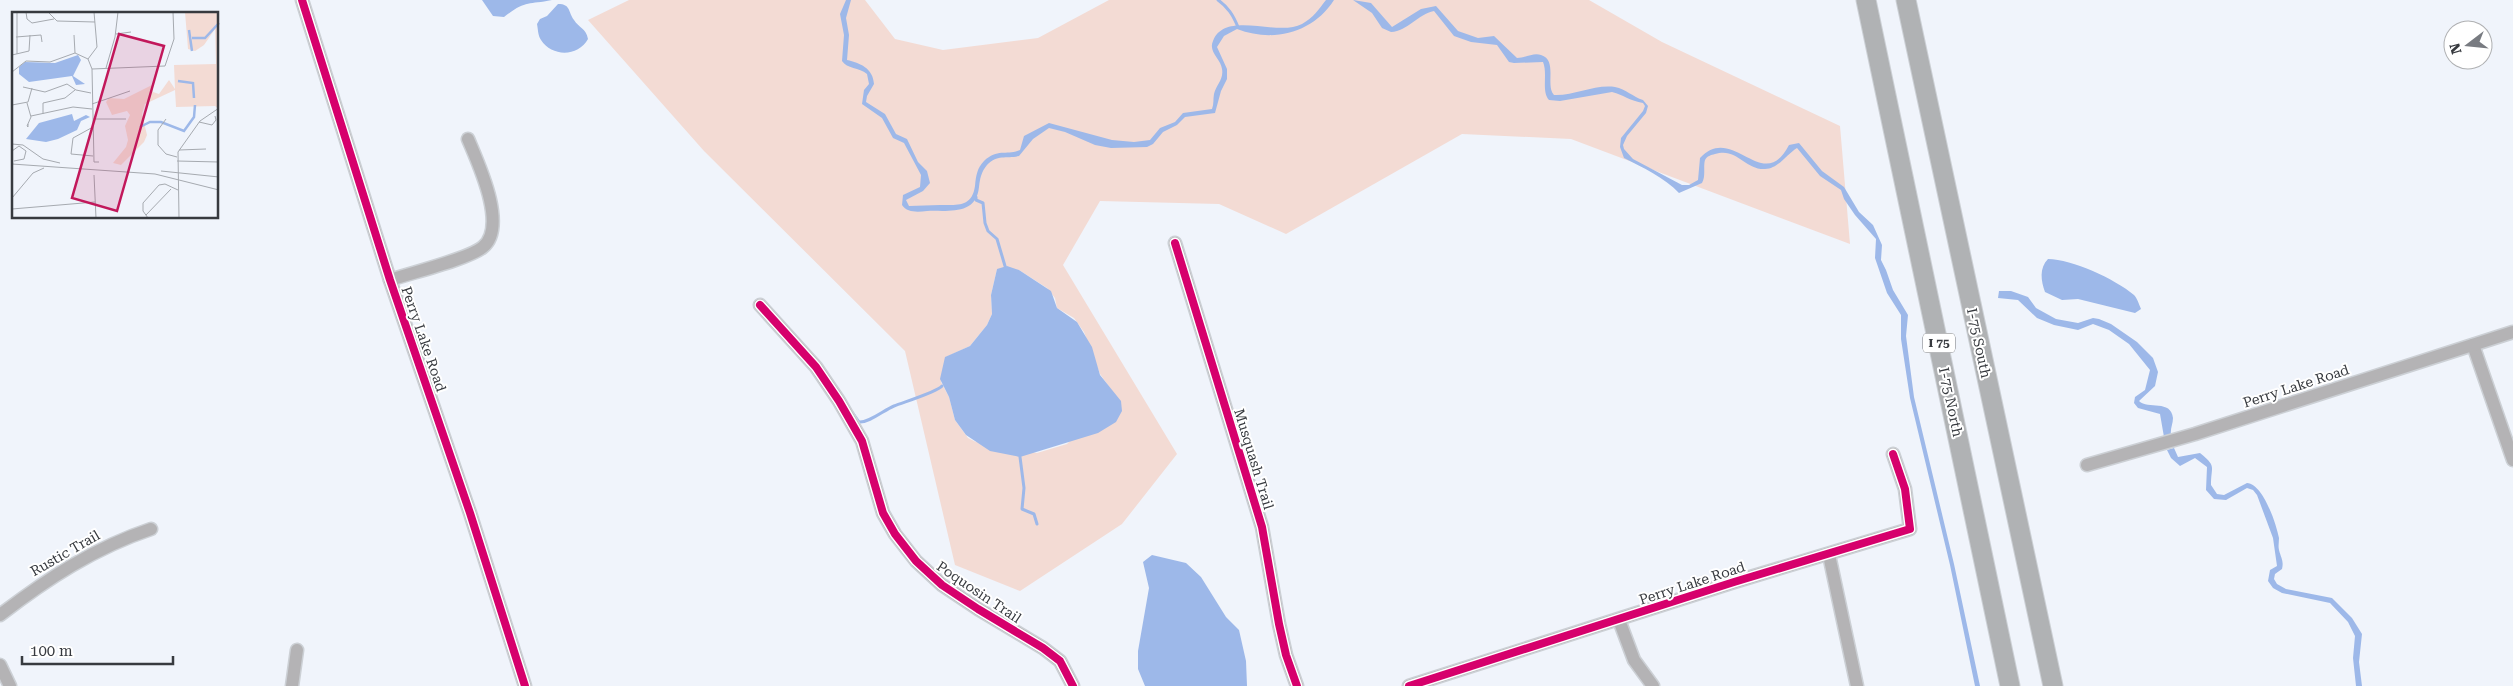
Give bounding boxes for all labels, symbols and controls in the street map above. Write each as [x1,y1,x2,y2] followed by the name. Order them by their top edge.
[12,12,219,219] inset map
[2443,20,2493,70] north arrow
[2446,41,2465,56] text: N
[398,284,450,394] street label: Perry Lake Road
[1964,307,1994,379] street label: I-75 South
[1923,333,1955,352] road number: I 75
[2241,361,2351,411] street label: Perry Lake Road
[1936,366,1966,438] street label: I-75 North
[1231,407,1277,512] street label: Musquash Trail
[28,526,103,579] street label: Rustic Trail
[934,558,1025,627] street label: Poquosin Trail
[1637,558,1747,608] street label: Perry Lake Road
[22,634,174,666] scale bar
[30,642,73,660] text: 100 m

